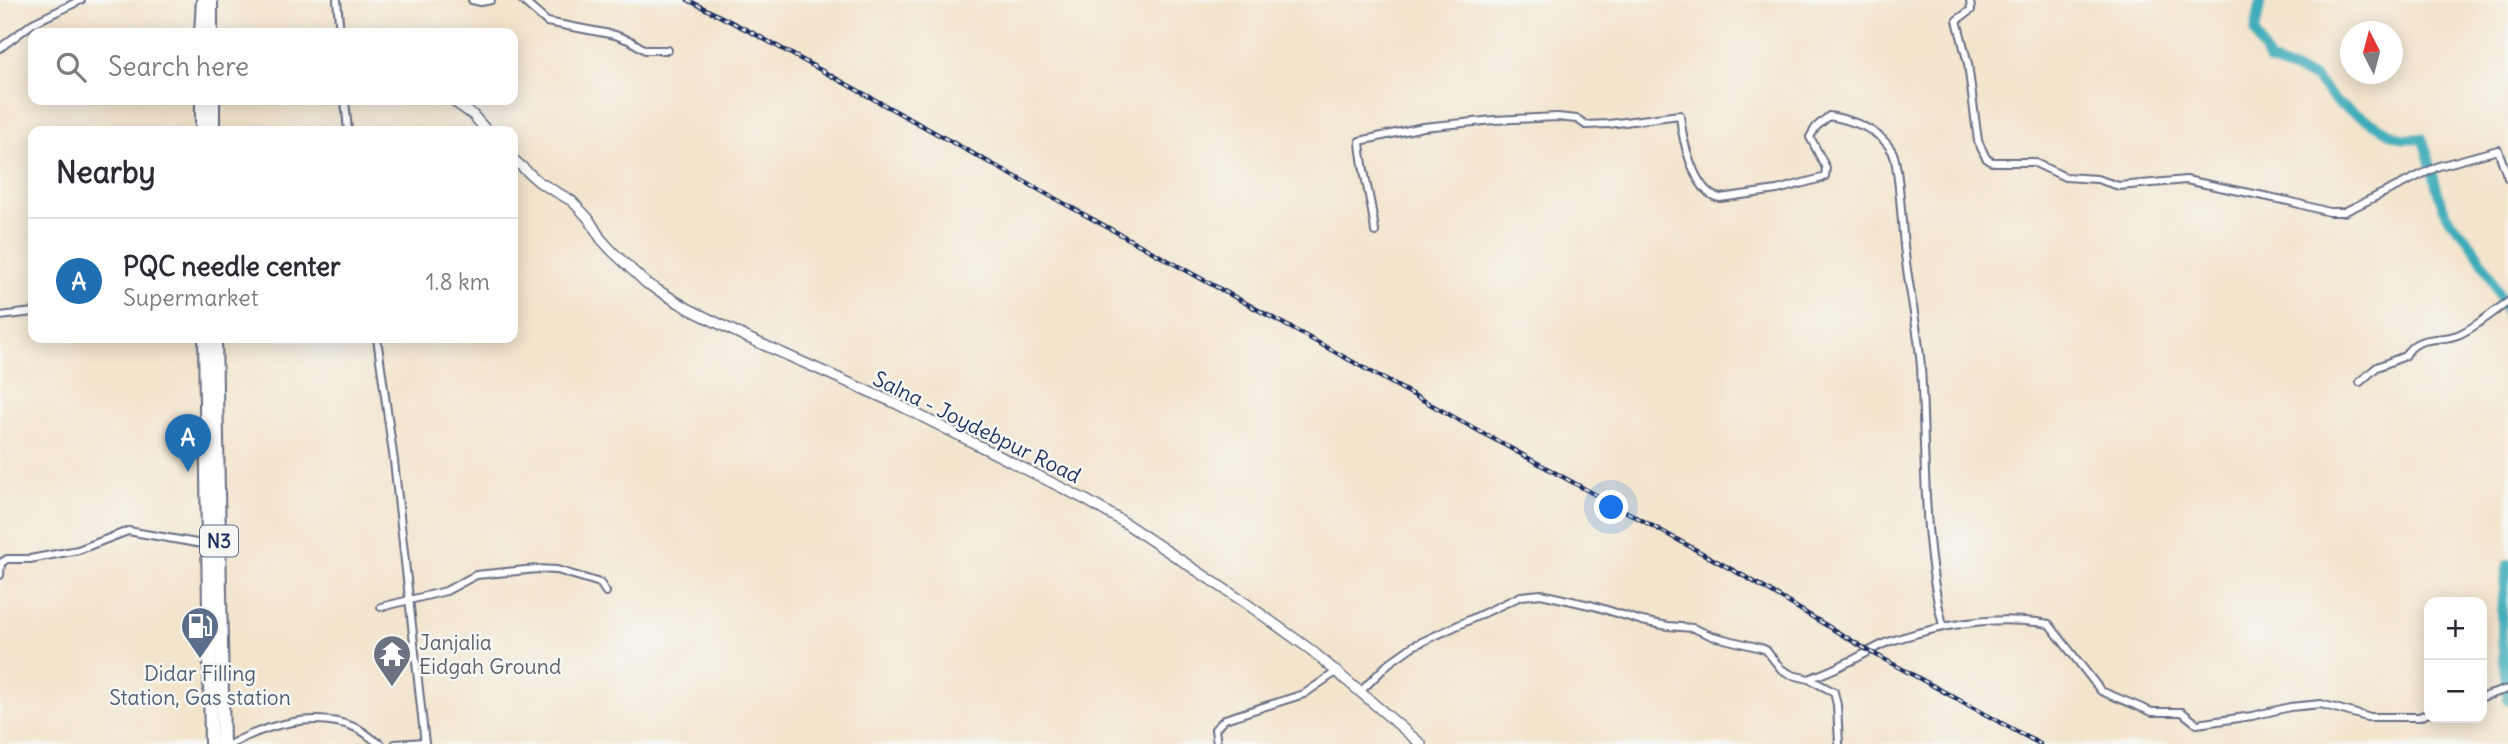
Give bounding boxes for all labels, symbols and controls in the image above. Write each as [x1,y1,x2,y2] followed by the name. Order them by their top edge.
[2340,21,2403,84] north arrow
[28,28,518,105] search box
[52,48,90,86] icon: search
[108,50,249,83] text: Search here
[56,153,156,191] text: Nearby
[123,250,341,283] text: PQC needle center
[72,267,86,296] text: A
[425,267,490,296] text: 1.8 km
[123,283,259,312] text: Supermarket
[869,365,1085,489] street label: Salna - Joydebpur Road
[165,414,211,472] pin: A
[1594,490,1628,524] your location
[200,526,238,556] road number: N3
[2424,597,2487,723] map controls
[2424,597,2487,660] button: +
[179,605,221,660] fuel station icon: Didar Filling Station, Gas station
[419,629,561,680] place label: Janjalia Eidgah Ground
[371,633,413,688] temple icon: Janjalia Eidgah Ground
[109,660,291,711] place label: Didar Filling Station, Gas station
[2424,660,2487,723] button: −

